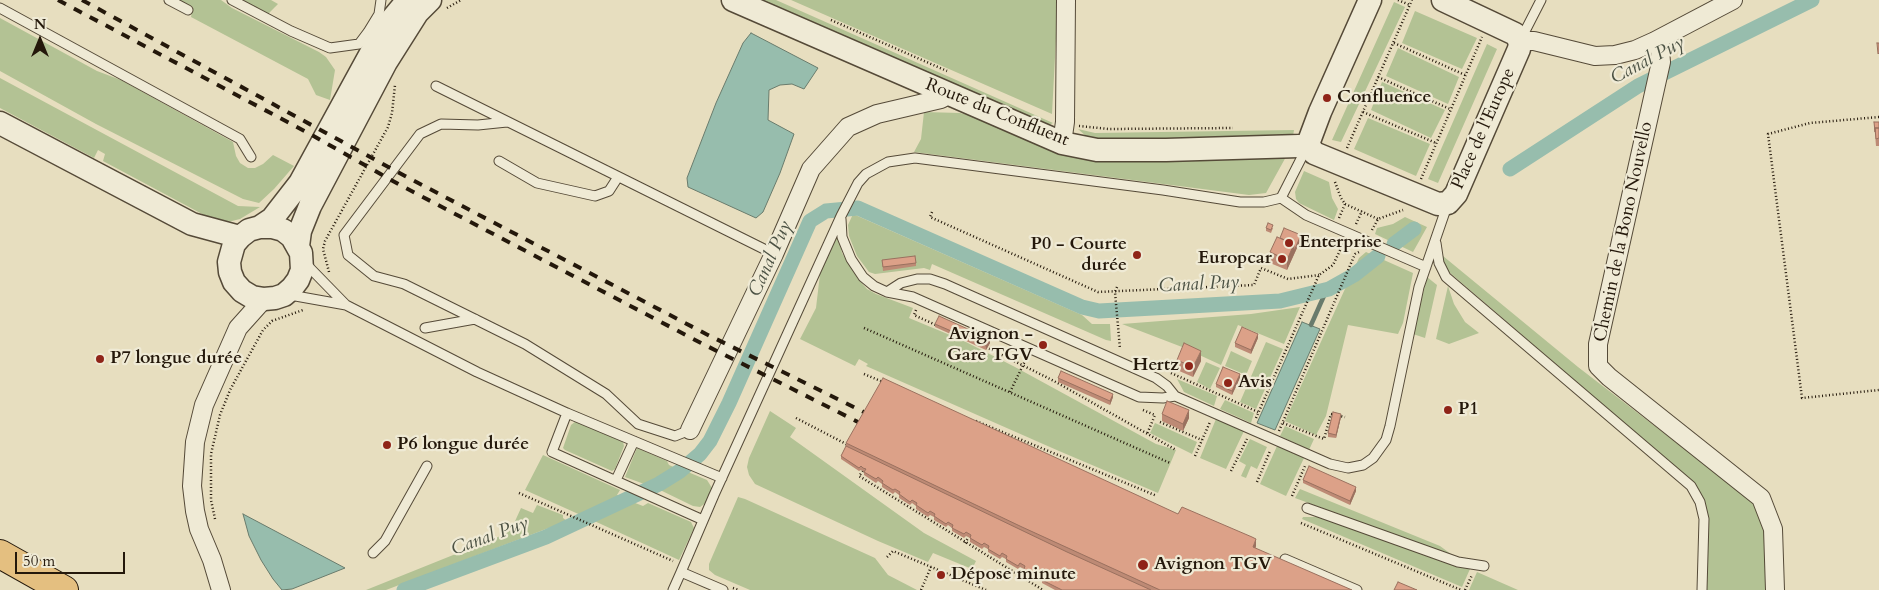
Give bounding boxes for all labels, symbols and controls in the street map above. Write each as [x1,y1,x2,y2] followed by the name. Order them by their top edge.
[15,15,65,65] north arrow
[34,15,46,34] text: N
[1607,32,1689,90] water label: Canal Puy
[1448,65,1520,193] street label: Place de l'Europe
[922,74,1072,152] street label: Route du Confluent
[1337,87,1431,109] place label: Confluence
[1321,92,1333,104] marker: Confluence
[1590,120,1658,344] street label: Chemin de la Bono Nouvello
[744,218,798,300] water label: Canal Puy
[1299,232,1382,254] place label: Enterprise
[1031,234,1127,276] place label: P0 - Courte durée
[1283,237,1295,249] marker: Enterprise
[1198,248,1272,270] place label: Europcar
[1131,249,1143,261] marker: P0 - Courte durée
[1276,253,1288,265] marker: Europcar
[1158,272,1240,298] water label: Canal Puy
[947,324,1033,366] place label: Avignon - Gare TGV
[1037,339,1049,351] marker: Avignon - Gare TGV
[110,348,242,370] place label: P7 longue durée
[94,353,106,365] marker: P7 longue durée
[1133,355,1179,377] place label: Hertz
[1183,360,1195,372] marker: Hertz
[1238,372,1272,394] place label: Avis
[1222,377,1234,389] marker: Avis
[1458,399,1479,421] place label: P1
[1442,404,1454,416] marker: P1
[397,434,529,456] place label: P6 longue durée
[381,439,393,451] marker: P6 longue durée
[448,513,532,561] water label: Canal Puy
[18,542,128,574] scale bar
[23,551,55,571] text: 50 m
[1154,554,1272,576] place label: Avignon TGV
[1136,558,1150,572] marker: Avignon TGV
[951,564,1076,586] place label: Dépose minute
[935,569,947,581] marker: Dépose minute

